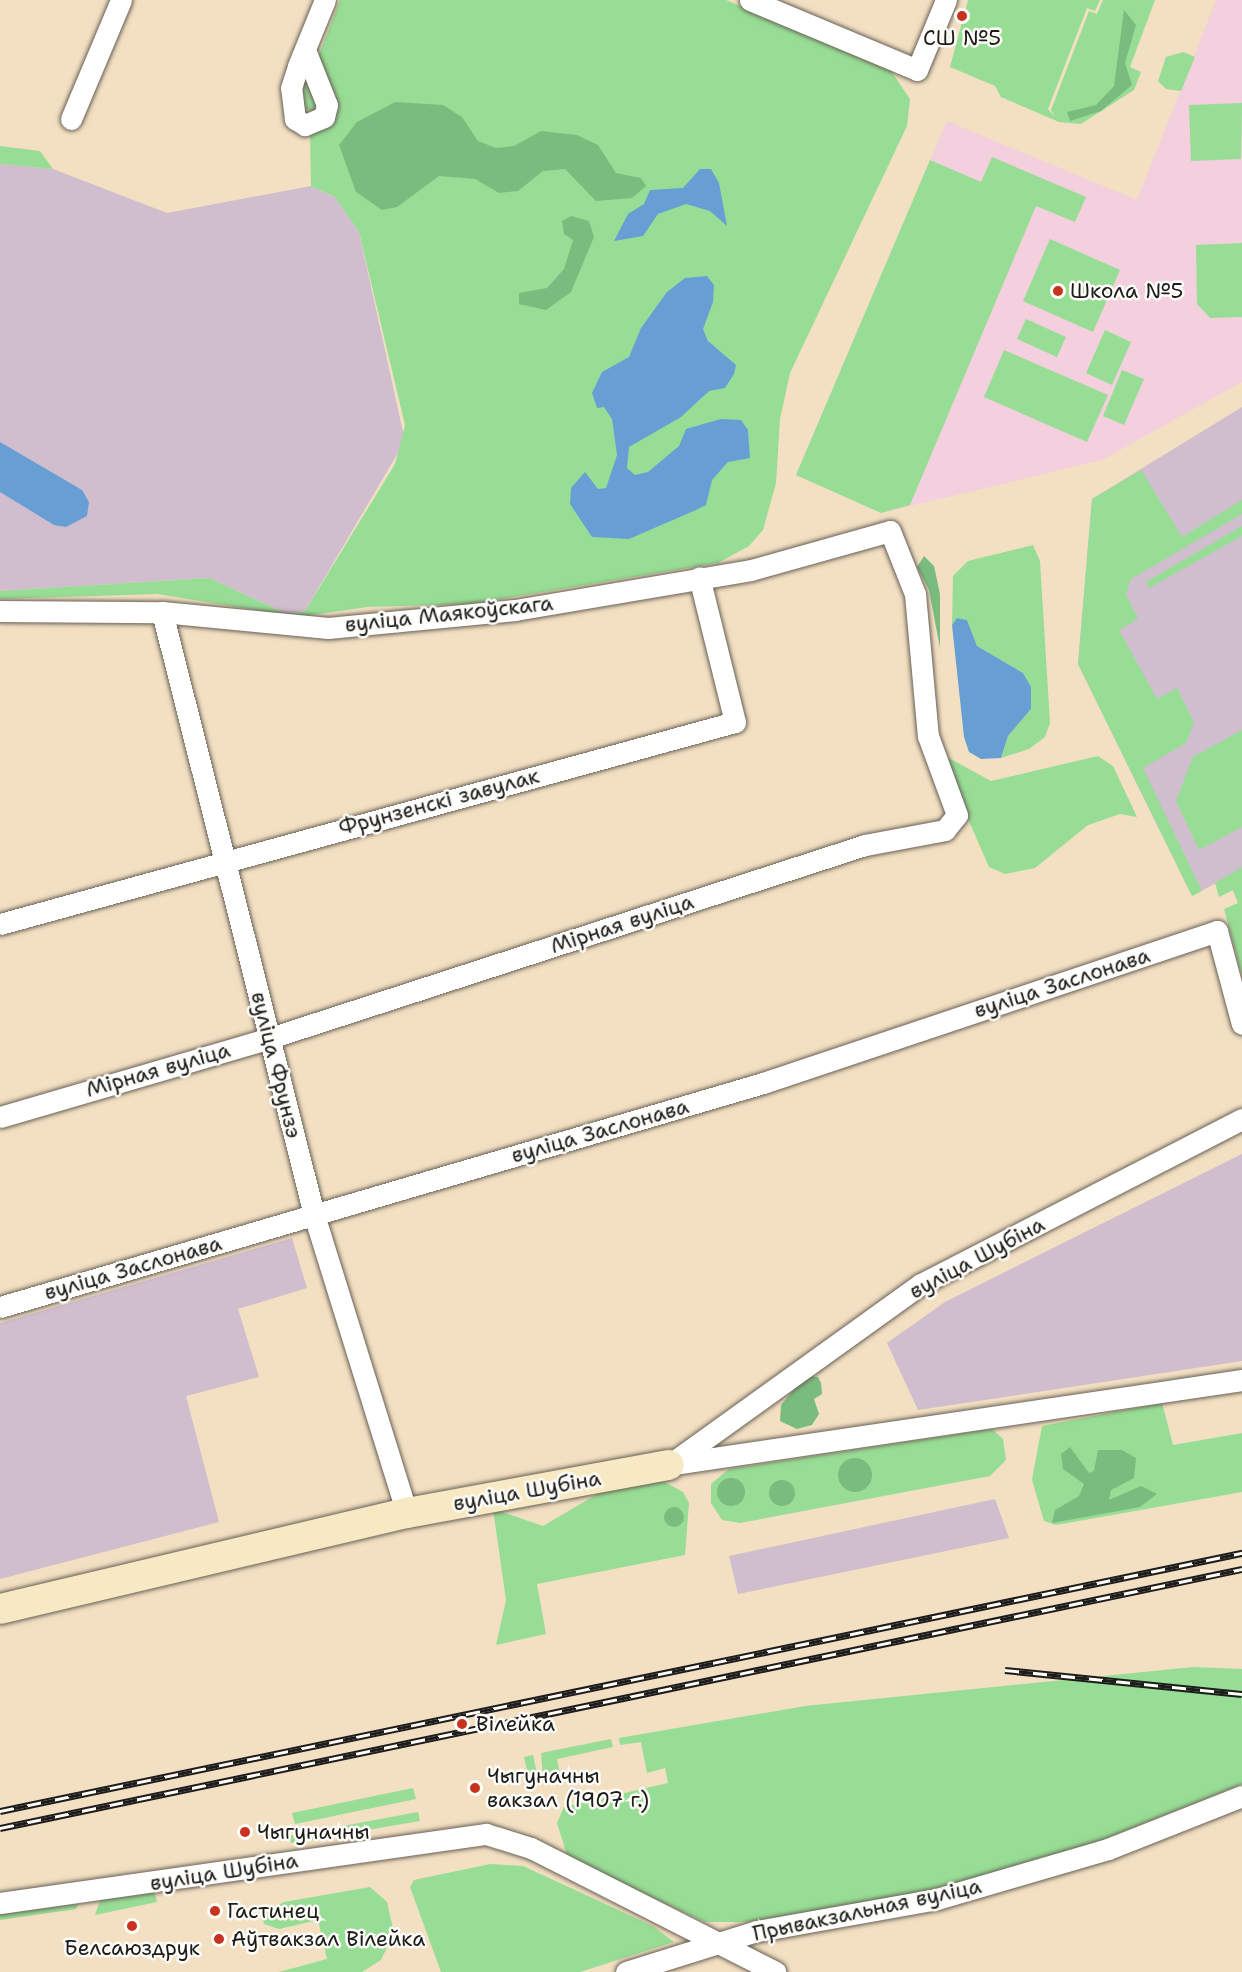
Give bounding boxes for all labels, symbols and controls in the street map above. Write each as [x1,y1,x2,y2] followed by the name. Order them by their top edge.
[955,9,969,23] marker: СШ №5
[923,25,1001,51] place label: СШ №5
[1070,278,1183,304] place label: Школа №5
[1051,284,1065,298] marker: Школа №5
[344,591,554,637] street label: вуліца Маякоўскага
[336,763,542,841] street label: Фрунзенскі завулак
[547,889,697,959] street label: Мірная вуліца
[971,943,1153,1023] street label: вуліца Заслонава
[246,989,306,1141] street label: вуліца Фрунзэ
[83,1037,233,1103] street label: Мірная вуліца
[508,1094,692,1168] street label: вуліца Заслонава
[905,1212,1049,1304] street label: вуліца Шубіна
[41,1231,225,1305] street label: вуліца Заслонава
[451,1466,603,1516] street label: вуліца Шубіна
[476,1711,555,1737] place label: Вілейка
[453,1715,471,1733] marker: Вілейка
[487,1763,649,1813] place label: Чыгуначны вакзал (1907 г.)
[468,1781,482,1795] marker: Чыгуначны вакзал (1907 г.)
[257,1819,370,1845] place label: Чыгуначны
[238,1825,252,1839] marker: Чыгуначны
[148,1848,300,1896] street label: вуліца Шубіна
[750,1873,984,1947] street label: Прывакзальная вуліца
[227,1898,319,1924] place label: Гастинец
[208,1904,222,1918] marker: Гастинец
[125,1919,139,1933] marker: Белсаюздрук
[231,1926,425,1952] place label: Аўтвакзал Вілейка
[212,1932,226,1946] marker: Аўтвакзал Вілейка
[64,1935,200,1961] place label: Белсаюздрук

